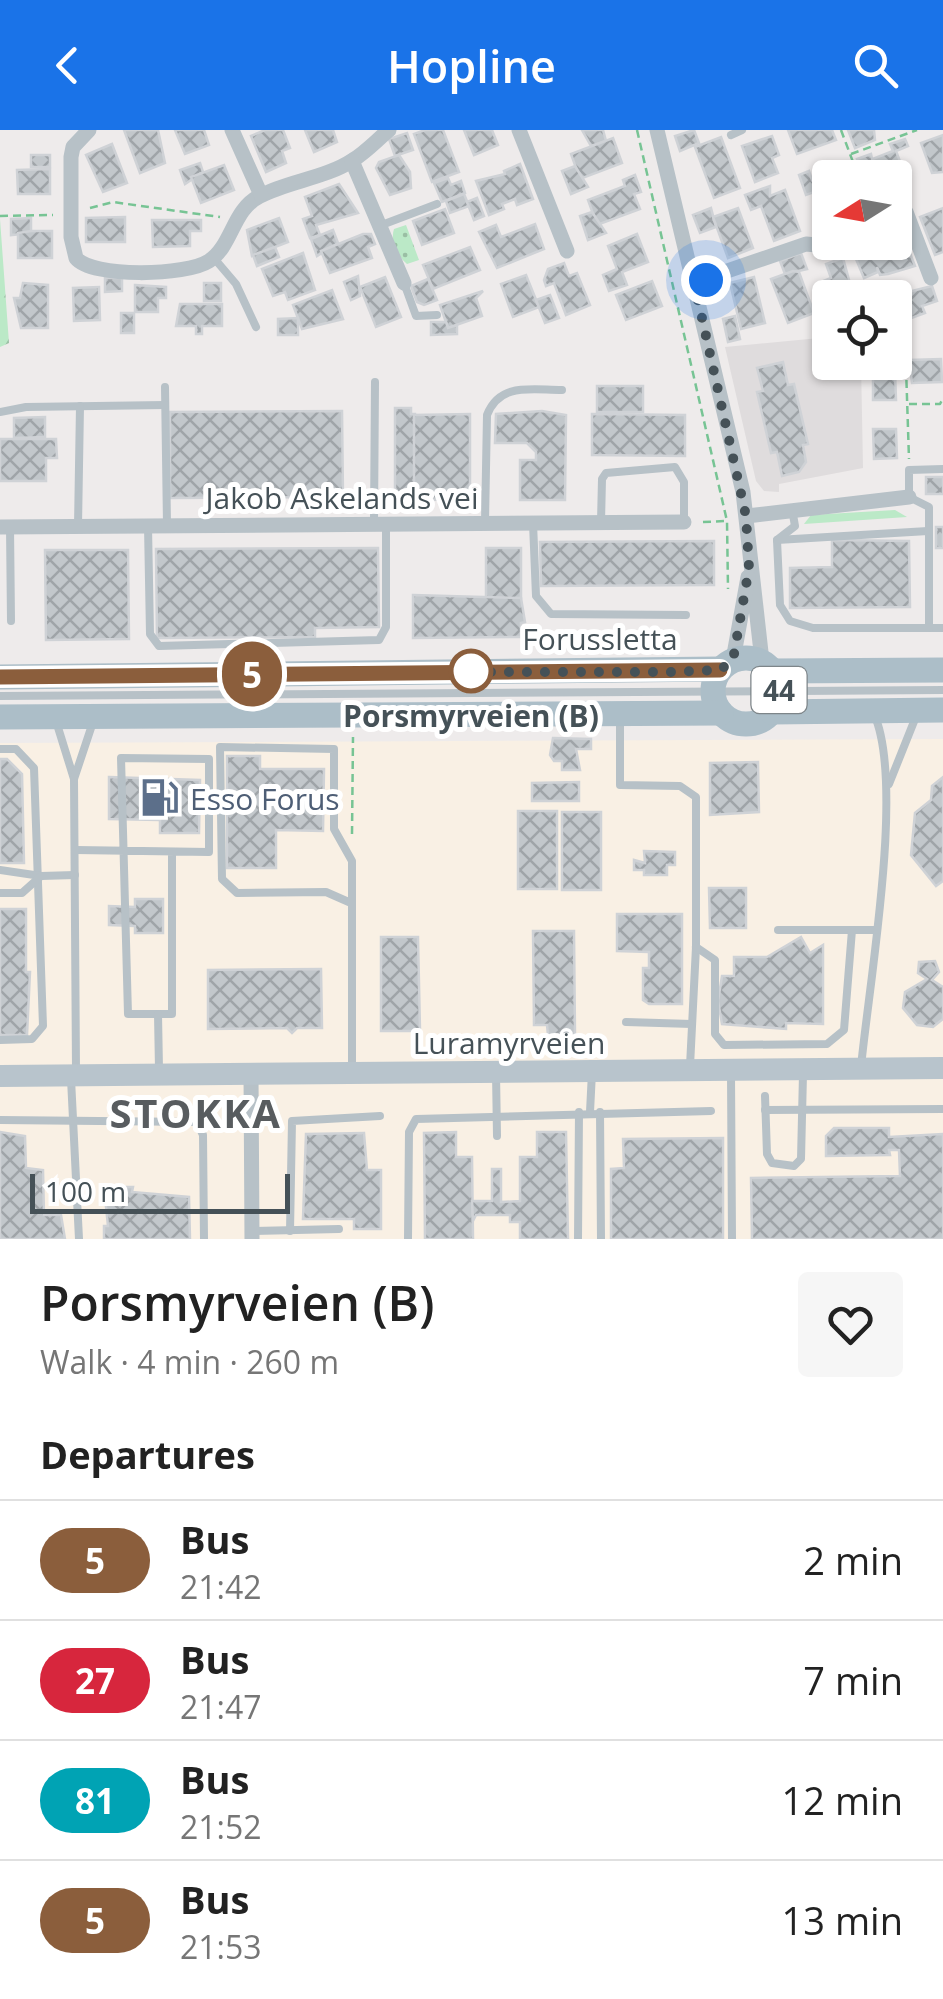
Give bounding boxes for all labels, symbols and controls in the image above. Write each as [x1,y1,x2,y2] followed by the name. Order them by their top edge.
[387,35,556,96] text: Hopline
[40,38,95,93] icon: back
[848,38,903,93] icon: search
[812,160,912,260] north arrow
[812,160,912,380] map controls
[681,255,731,305] your location
[812,280,912,380] button: locate
[202,477,479,518] street label: Jakob Askelands vei
[522,618,678,659] street label: Forussletta
[220,642,284,706] line badge: 5
[450,650,492,692] marker: Porsmyrveien (B)
[242,651,262,698] text: 5
[752,667,806,713] road number: 44
[343,695,599,736] place label: Porsmyrveien (B)
[139,777,181,819] fuel station icon: Esso Forus
[190,778,340,819] place label: Esso Forus
[413,1022,605,1063] street label: Luramyrveien
[110,1085,282,1140] district label: STOKKA
[30,1169,290,1214] scale bar
[45,1172,126,1210] text: 100 m
[40,1270,434,1335] text: Porsmyrveien (B)
[798,1272,903,1377] button: heart
[40,1340,339,1383] text: Walk · 4 min · 260 m
[40,1428,255,1480] text: Departures
[180,1513,249,1565] text: Bus
[803,1534,903,1586] text: 2 min
[85,1537,105,1584] text: 5
[180,1565,262,1608] text: 21:42
[180,1633,249,1685] text: Bus
[803,1654,903,1706] text: 7 min
[75,1657,115,1704] text: 27
[180,1685,262,1728] text: 21:47
[180,1753,249,1805] text: Bus
[782,1774,903,1826] text: 12 min
[75,1777,115,1824] text: 81
[180,1805,262,1848] text: 21:52
[180,1873,249,1925] text: Bus
[782,1894,903,1946] text: 13 min
[85,1897,105,1944] text: 5
[180,1925,262,1968] text: 21:53

